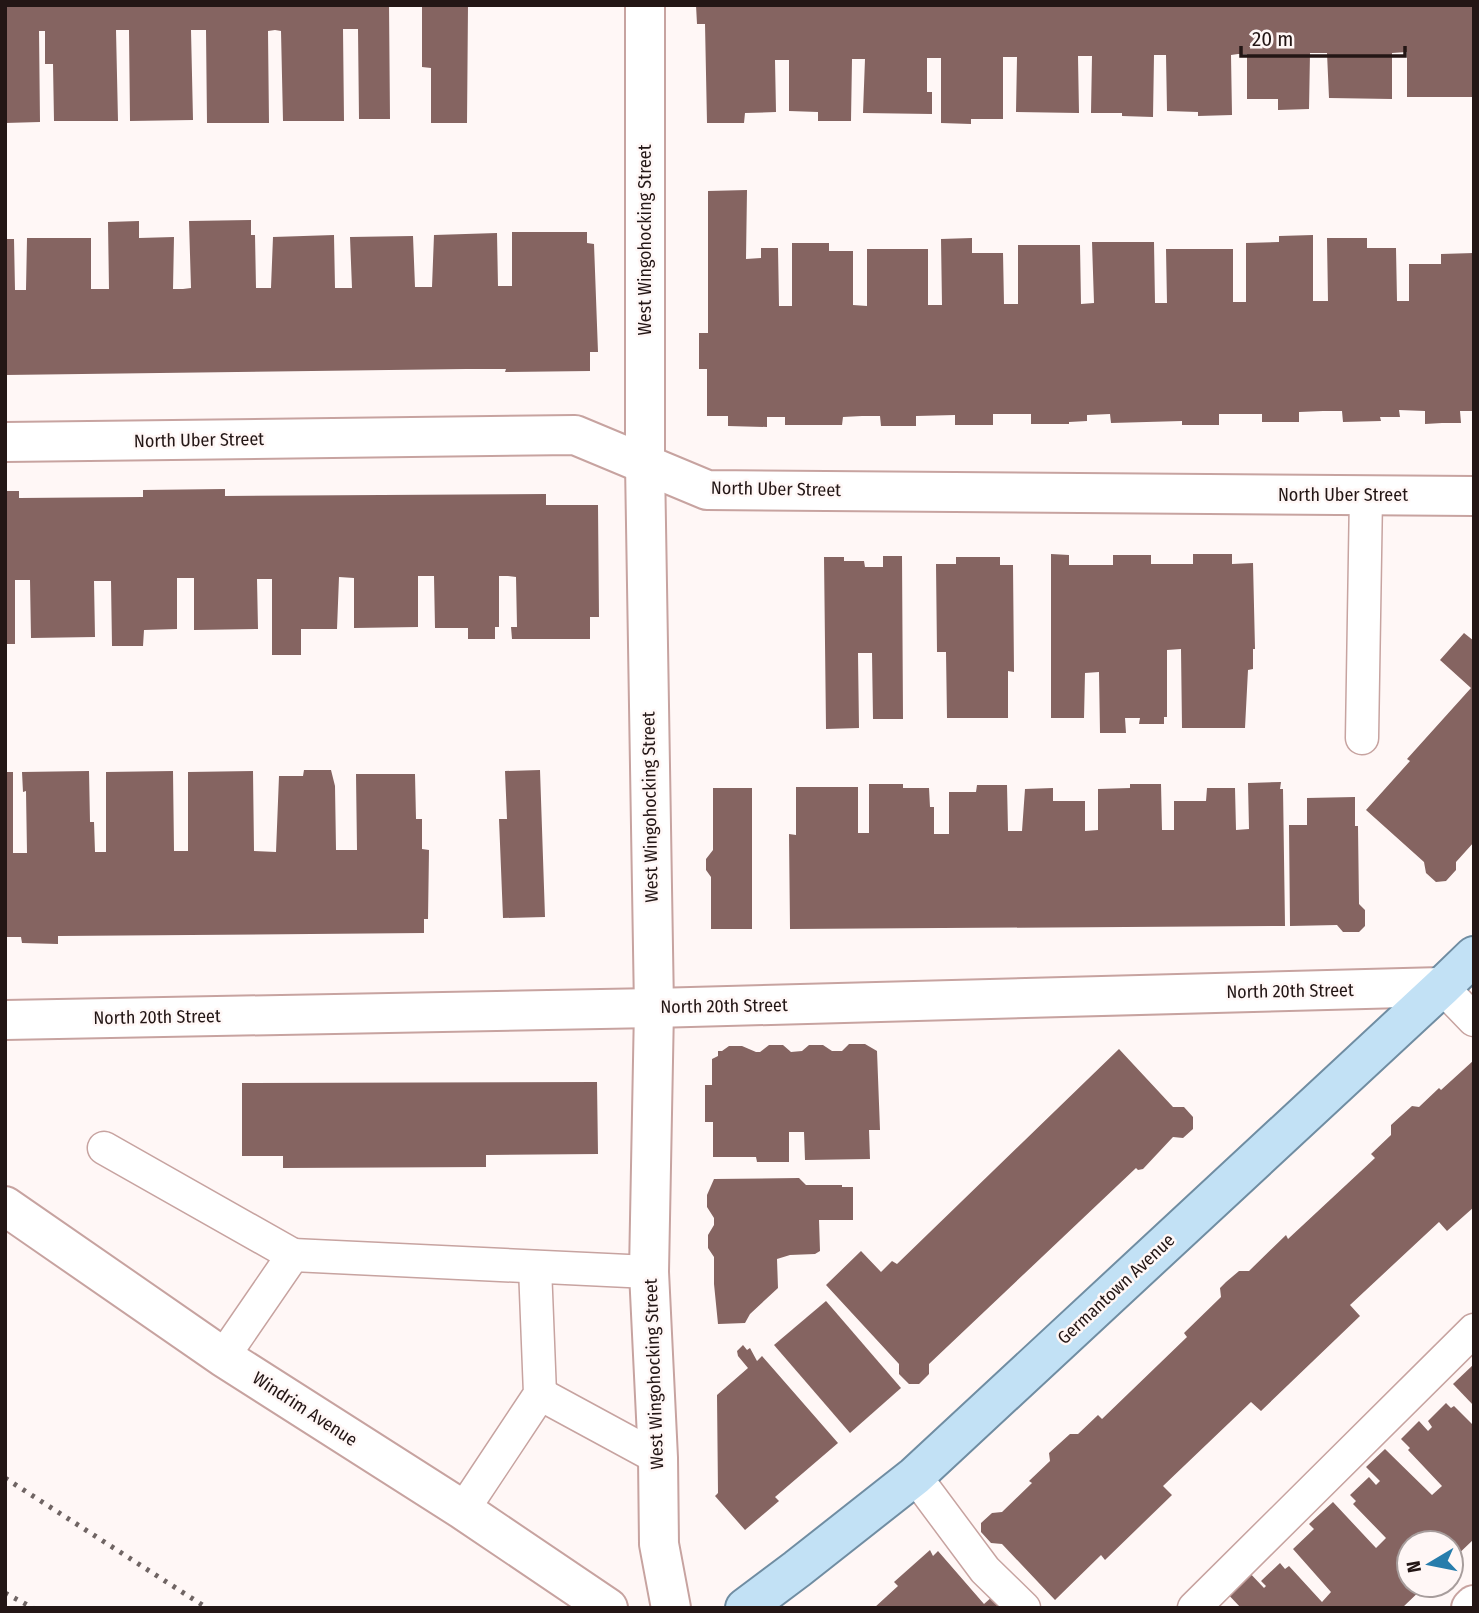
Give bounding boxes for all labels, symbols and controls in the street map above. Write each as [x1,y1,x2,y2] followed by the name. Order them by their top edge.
[1241,14,1406,58] scale bar
[1252,26,1293,52] text: 20 m
[634,144,656,336] street label: West Wingohocking Street
[134,428,264,452] street label: North Uber Street
[711,477,841,501] street label: North Uber Street
[1278,484,1408,506] street label: North Uber Street
[637,711,663,903] street label: West Wingohocking Street
[1226,979,1354,1003] street label: North 20th Street
[660,994,788,1018] street label: North 20th Street
[93,1005,221,1029] street label: North 20th Street
[1053,1229,1179,1349] street label: Germantown Avenue
[640,1278,668,1470] street label: West Wingohocking Street
[249,1367,361,1451] street label: Windrim Avenue
[1395,1529,1465,1599] north arrow
[1401,1559,1426,1574] text: N

